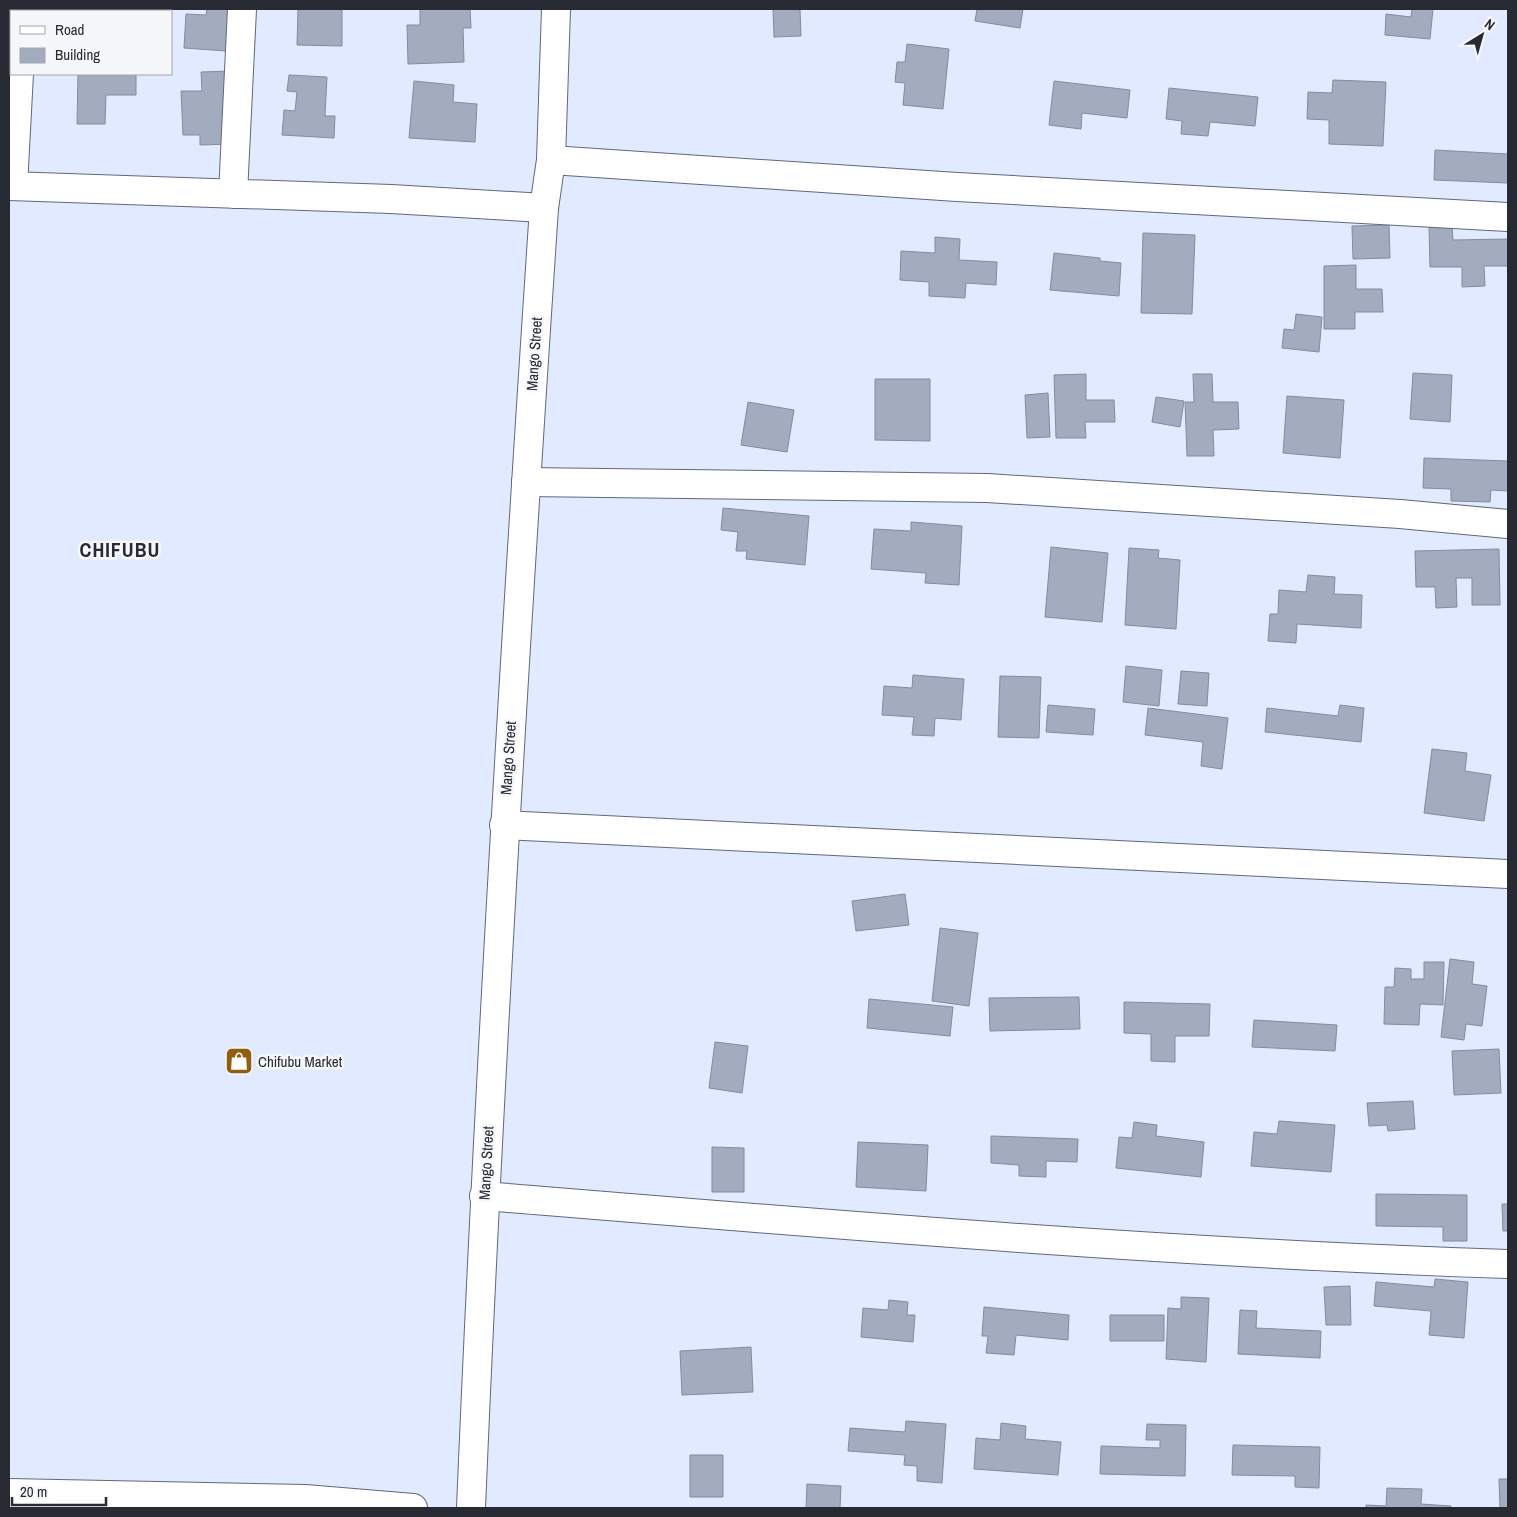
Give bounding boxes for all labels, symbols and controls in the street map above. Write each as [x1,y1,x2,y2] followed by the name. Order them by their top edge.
[10,10,172,75] legend
[1457,10,1507,60] north arrow
[1481,15,1499,34] text: N
[55,19,84,40] text: Road
[55,44,100,65] text: Building
[521,316,547,392] street label: Mango Street
[80,536,160,563] district label: CHIFUBU
[495,720,521,796] street label: Mango Street
[224,1046,254,1076] shop icon: Chifubu Market
[258,1051,343,1072] place label: Chifubu Market
[474,1125,498,1200] street label: Mango Street
[12,1474,106,1506] scale bar
[20,1481,47,1502] text: 20 m

